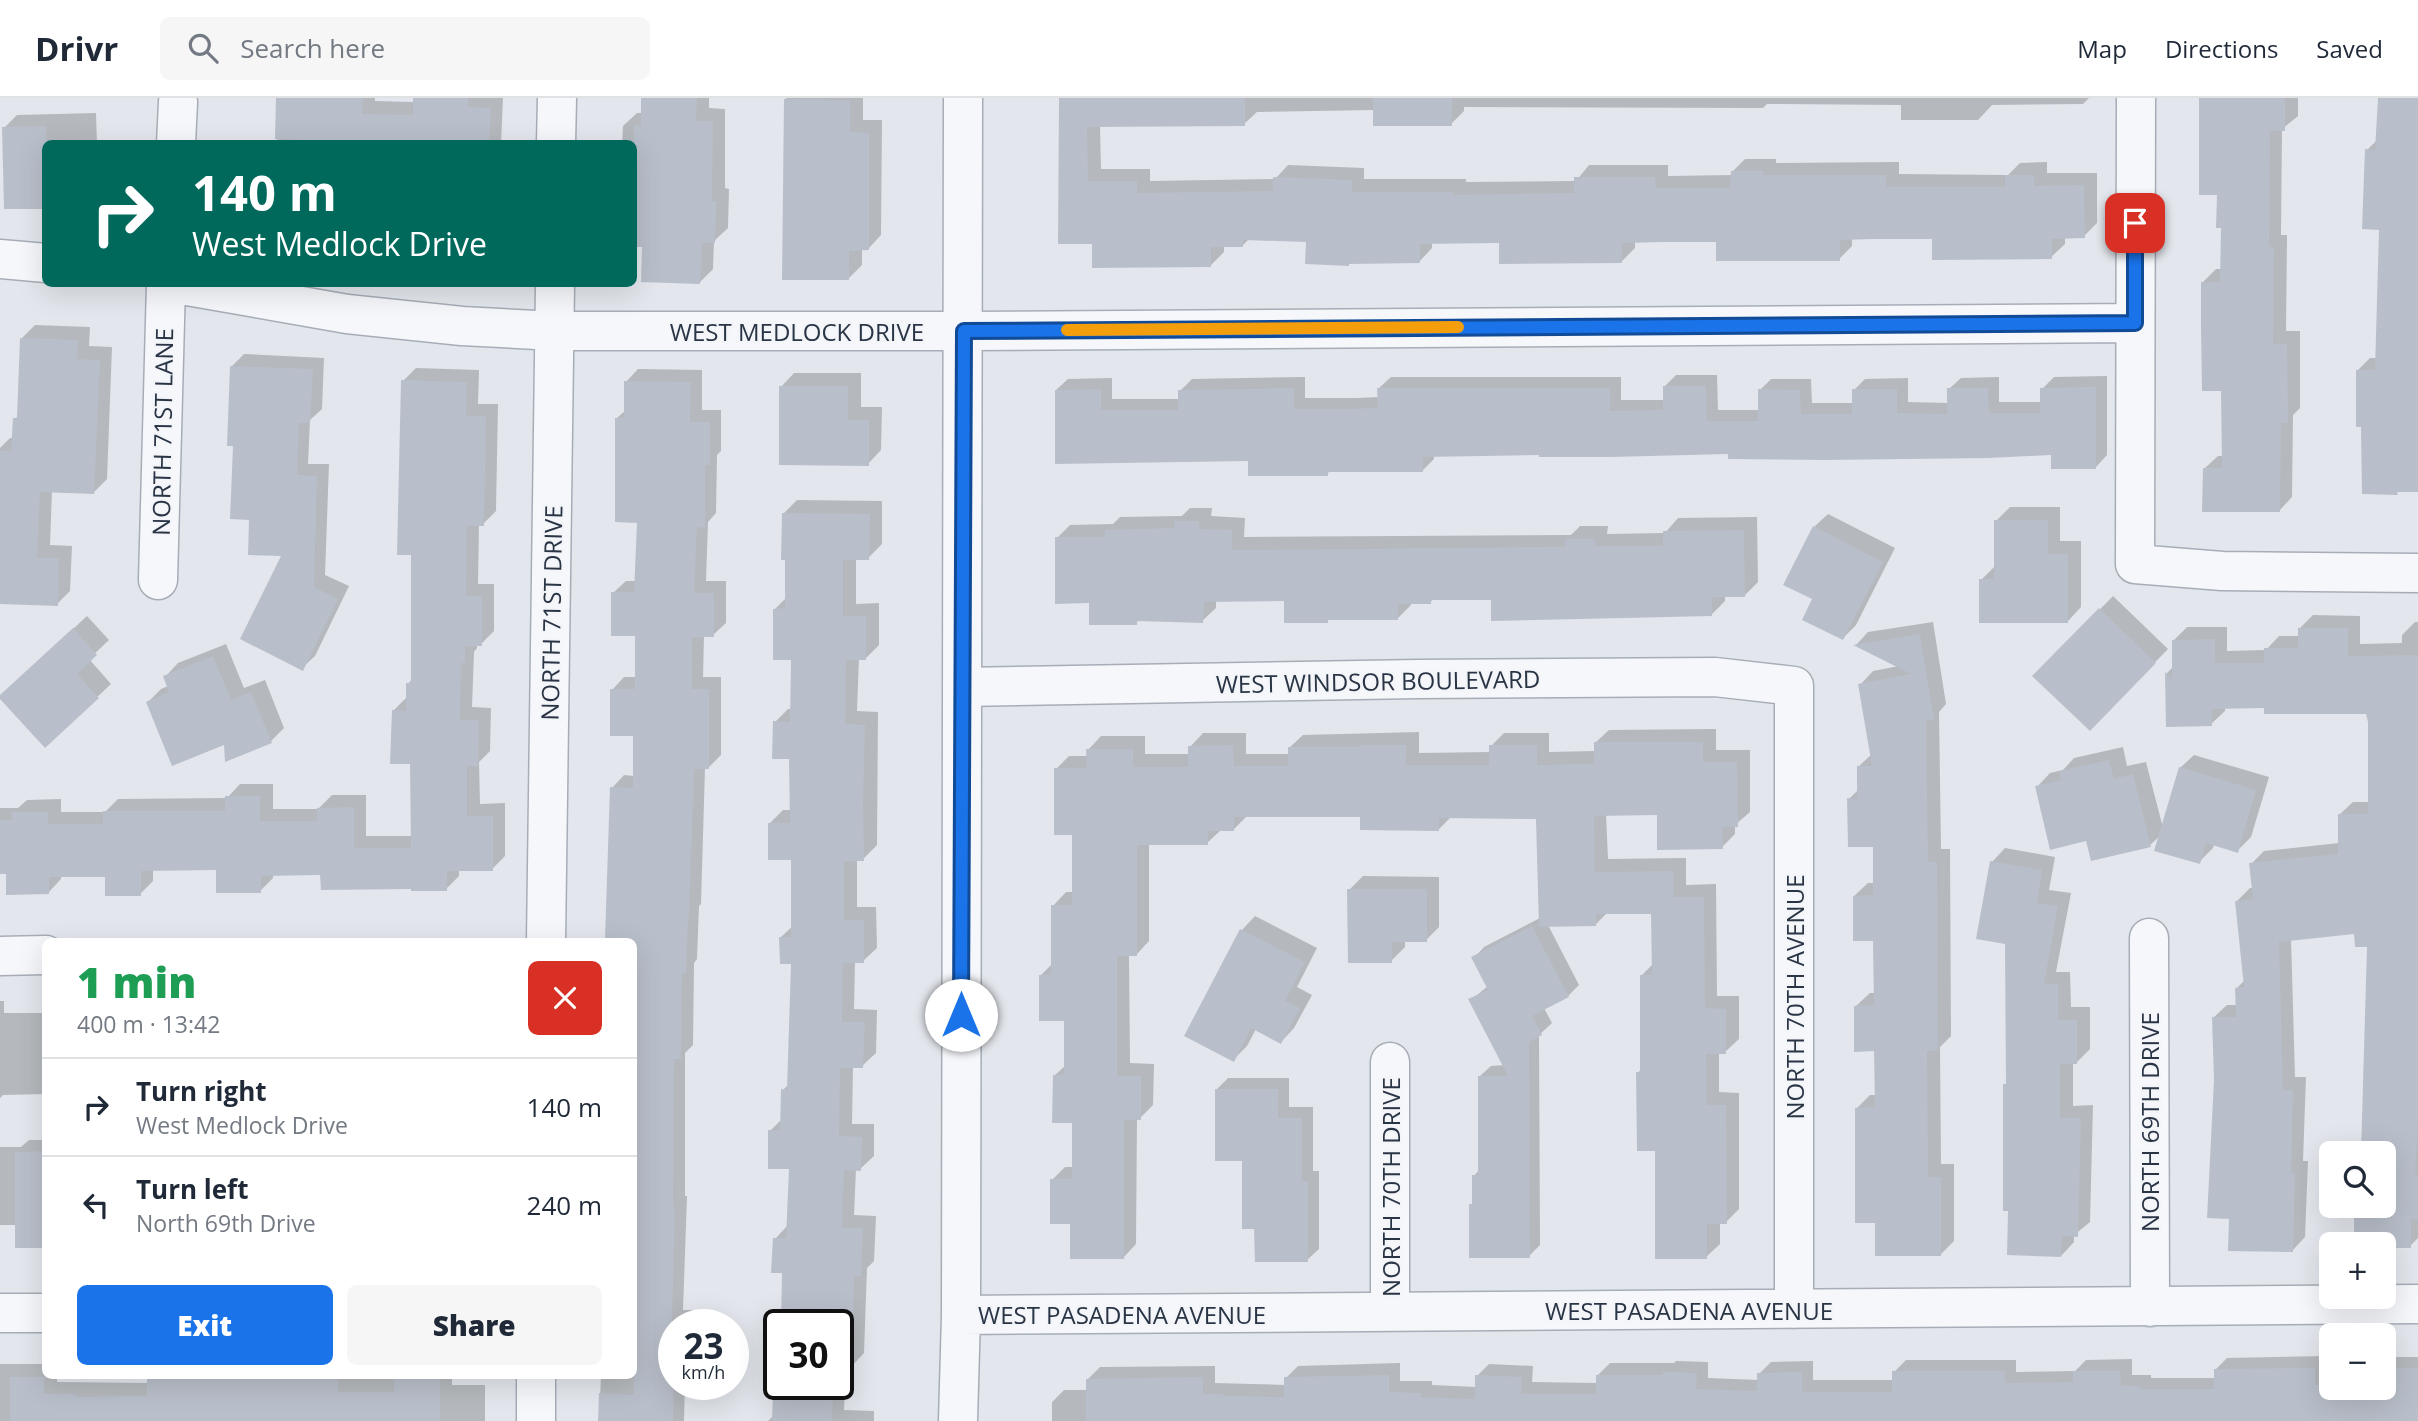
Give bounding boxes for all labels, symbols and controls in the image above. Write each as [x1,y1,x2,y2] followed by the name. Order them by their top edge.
[160,17,650,80] search box
[35,26,118,71] text: Drivr
[184,29,222,67] icon: search
[240,30,385,66] text: Search here
[2077,32,2127,65] text: Map
[2165,32,2278,65] text: Directions
[2316,32,2383,65] text: Saved
[192,159,337,225] text: 140 m
[77,168,168,259] icon: right
[2105,193,2165,253] pin
[2116,204,2154,242] icon: arrive
[192,222,487,265] text: West Medlock Drive
[670,315,924,348] street label: WEST MEDLOCK DRIVE
[144,328,180,536] street label: NORTH 71ST LANE
[533,505,569,721] street label: NORTH 71ST DRIVE
[1215,662,1541,700] street label: WEST WINDSOR BOULEVARD
[1778,874,1811,1120] street label: NORTH 70TH AVENUE
[77,953,196,1010] text: 1 min
[528,961,602,1035] button: close
[924,978,998,1052] position arrow
[77,1008,220,1040] text: 400 m · 13:42
[2133,1012,2166,1232] street label: NORTH 69TH DRIVE
[136,1073,267,1109] text: Turn right
[1374,1077,1407,1297] street label: NORTH 70TH DRIVE
[77,1088,115,1126] icon: right
[527,1089,602,1125] text: 140 m
[136,1109,348,1141] text: West Medlock Drive
[2319,1141,2396,1400] map controls
[2319,1141,2396,1218] button: search
[136,1171,248,1207] text: Turn left
[77,1186,115,1224] icon: left
[527,1187,602,1223] text: 240 m
[136,1207,316,1239] text: North 69th Drive
[2319,1232,2396,1309] button: +
[77,1285,333,1365] button: Exit
[347,1285,602,1365] button: Share
[1545,1294,1833,1327] street label: WEST PASADENA AVENUE
[978,1298,1266,1331] street label: WEST PASADENA AVENUE
[763,1309,854,1400] speed limit sign: 30
[683,1322,724,1369] text: 23
[2319,1323,2396,1400] button: −
[682,1360,725,1384] text: km/h

